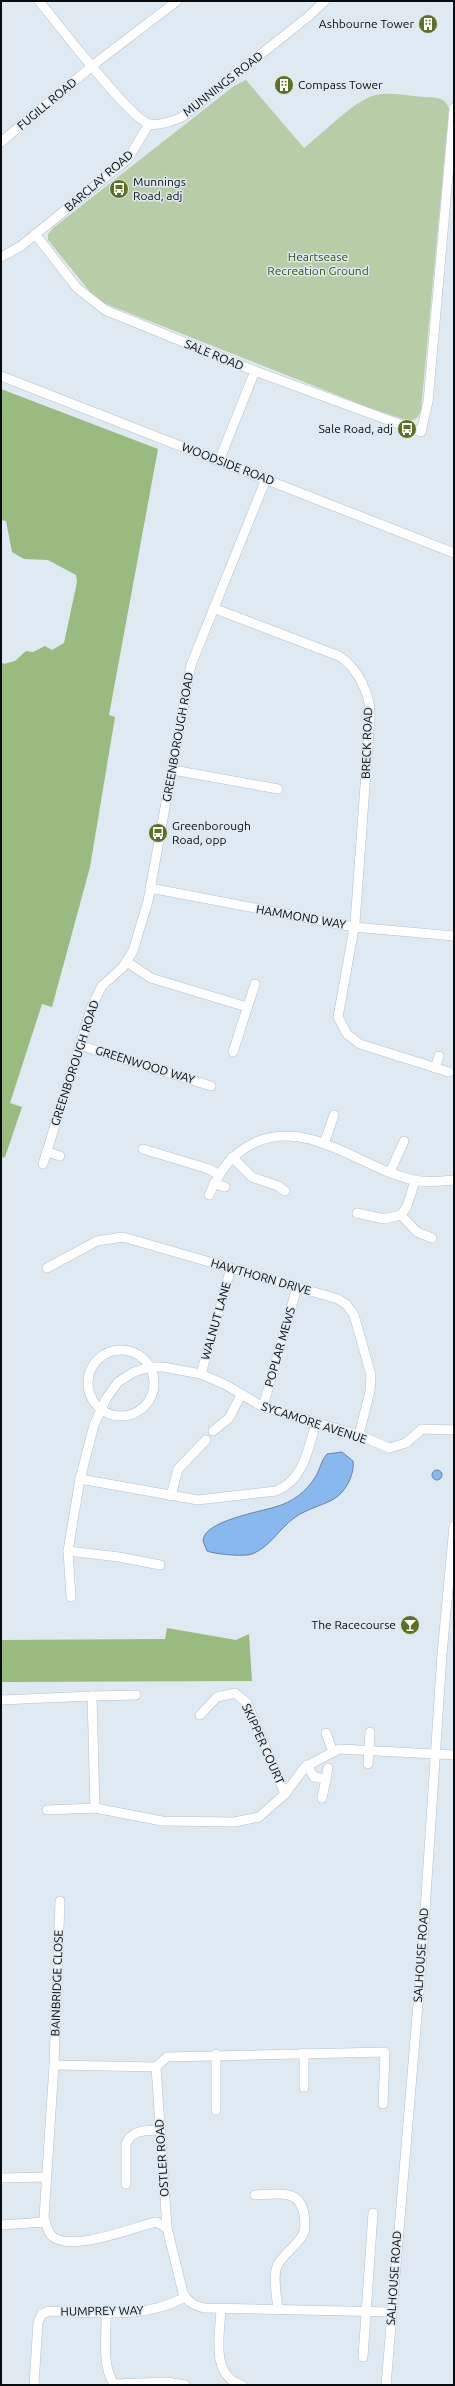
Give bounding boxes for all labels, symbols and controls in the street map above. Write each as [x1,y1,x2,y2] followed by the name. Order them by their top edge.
[417,13,439,35] building icon: Ashbourne Tower
[319,17,414,30] place label: Ashbourne Tower
[180,49,265,119] street label: MUNNINGS ROAD
[273,74,295,96] building icon: Compass Tower
[14,75,79,132] street label: FUGILL ROAD
[298,78,383,91] place label: Compass Tower
[62,147,135,214] street label: BARCLAY ROAD
[133,175,186,202] place label: Munnings Road, adj
[108,178,130,200] bus stop icon: Munnings Road, adj
[267,250,369,277] park label: Heartsease Recreation Ground
[183,337,246,372] street label: SALE ROAD
[396,418,418,440] bus stop icon: Sale Road, adj
[319,422,393,435] place label: Sale Road, adj
[180,440,276,487] street label: WOODSIDE ROAD
[160,671,195,803] street label: GREENBOROUGH ROAD
[359,707,374,779] street label: BRECK ROAD
[172,819,251,846] place label: Greenborough Road, opp
[147,822,169,844] bus stop icon: Greenborough Road, opp
[255,902,347,931] street label: HAMMOND WAY
[48,998,101,1127] street label: GREENBOROUGH ROAD
[94,1043,196,1086] street label: GREENWOOD WAY
[209,1256,313,1297] street label: HAWTHORN DRIVE
[198,1280,233,1361] street label: WALNUT LANE
[262,1305,297,1388] street label: POPLAR MEWS
[260,1399,369,1446] street label: SYCAMORE AVENUE
[399,1614,421,1636] bar icon: The Racecourse
[312,1618,396,1631] place label: The Racecourse
[240,1701,287,1786] street label: SKIPPER COURT
[411,1907,430,2003] street label: SALHOUSE ROAD
[48,1929,65,2036] street label: BAINBRIDGE CLOSE
[152,2119,171,2198] street label: OSTLER ROAD
[384,2230,403,2326] street label: SALHOUSE ROAD
[60,2303,144,2318] street label: HUMPREY WAY

